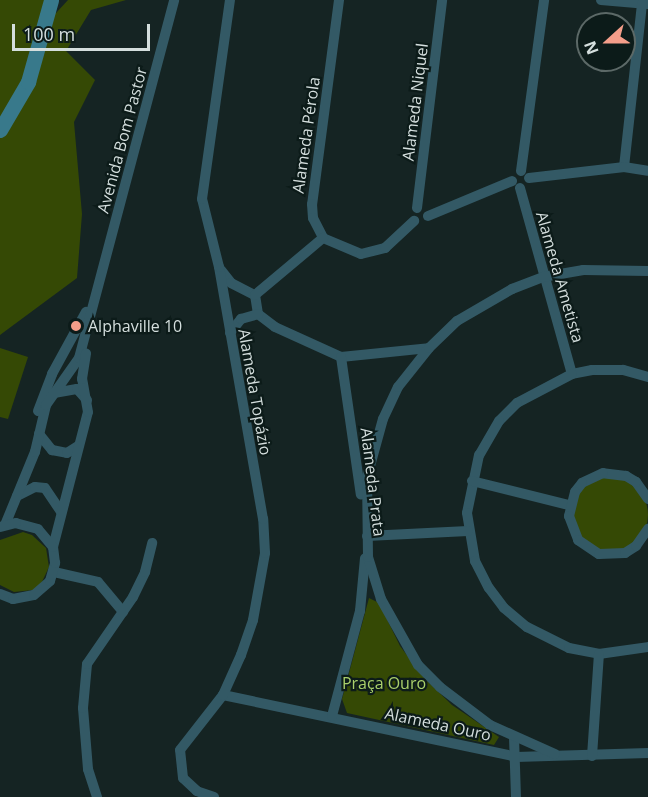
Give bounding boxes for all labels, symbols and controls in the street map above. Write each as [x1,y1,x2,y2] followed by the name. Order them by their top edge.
[15,12,153,50] scale bar
[576,12,636,72] north arrow
[23,22,75,46] text: 100 m
[578,38,604,58] text: N
[398,42,432,162] street label: Alameda Niquel
[93,65,151,215] street label: Avenida Bom Pastor
[288,76,324,194] street label: Alameda Pérola
[532,209,588,345] street label: Alameda Ametista
[88,316,182,336] place label: Alphaville 10
[69,319,83,333] marker: Alphaville 10
[234,327,276,457] street label: Alameda Topázio
[357,427,389,537] street label: Alameda Prata
[342,673,426,693] park label: Praça Ouro
[383,703,493,745] street label: Alameda Ouro

